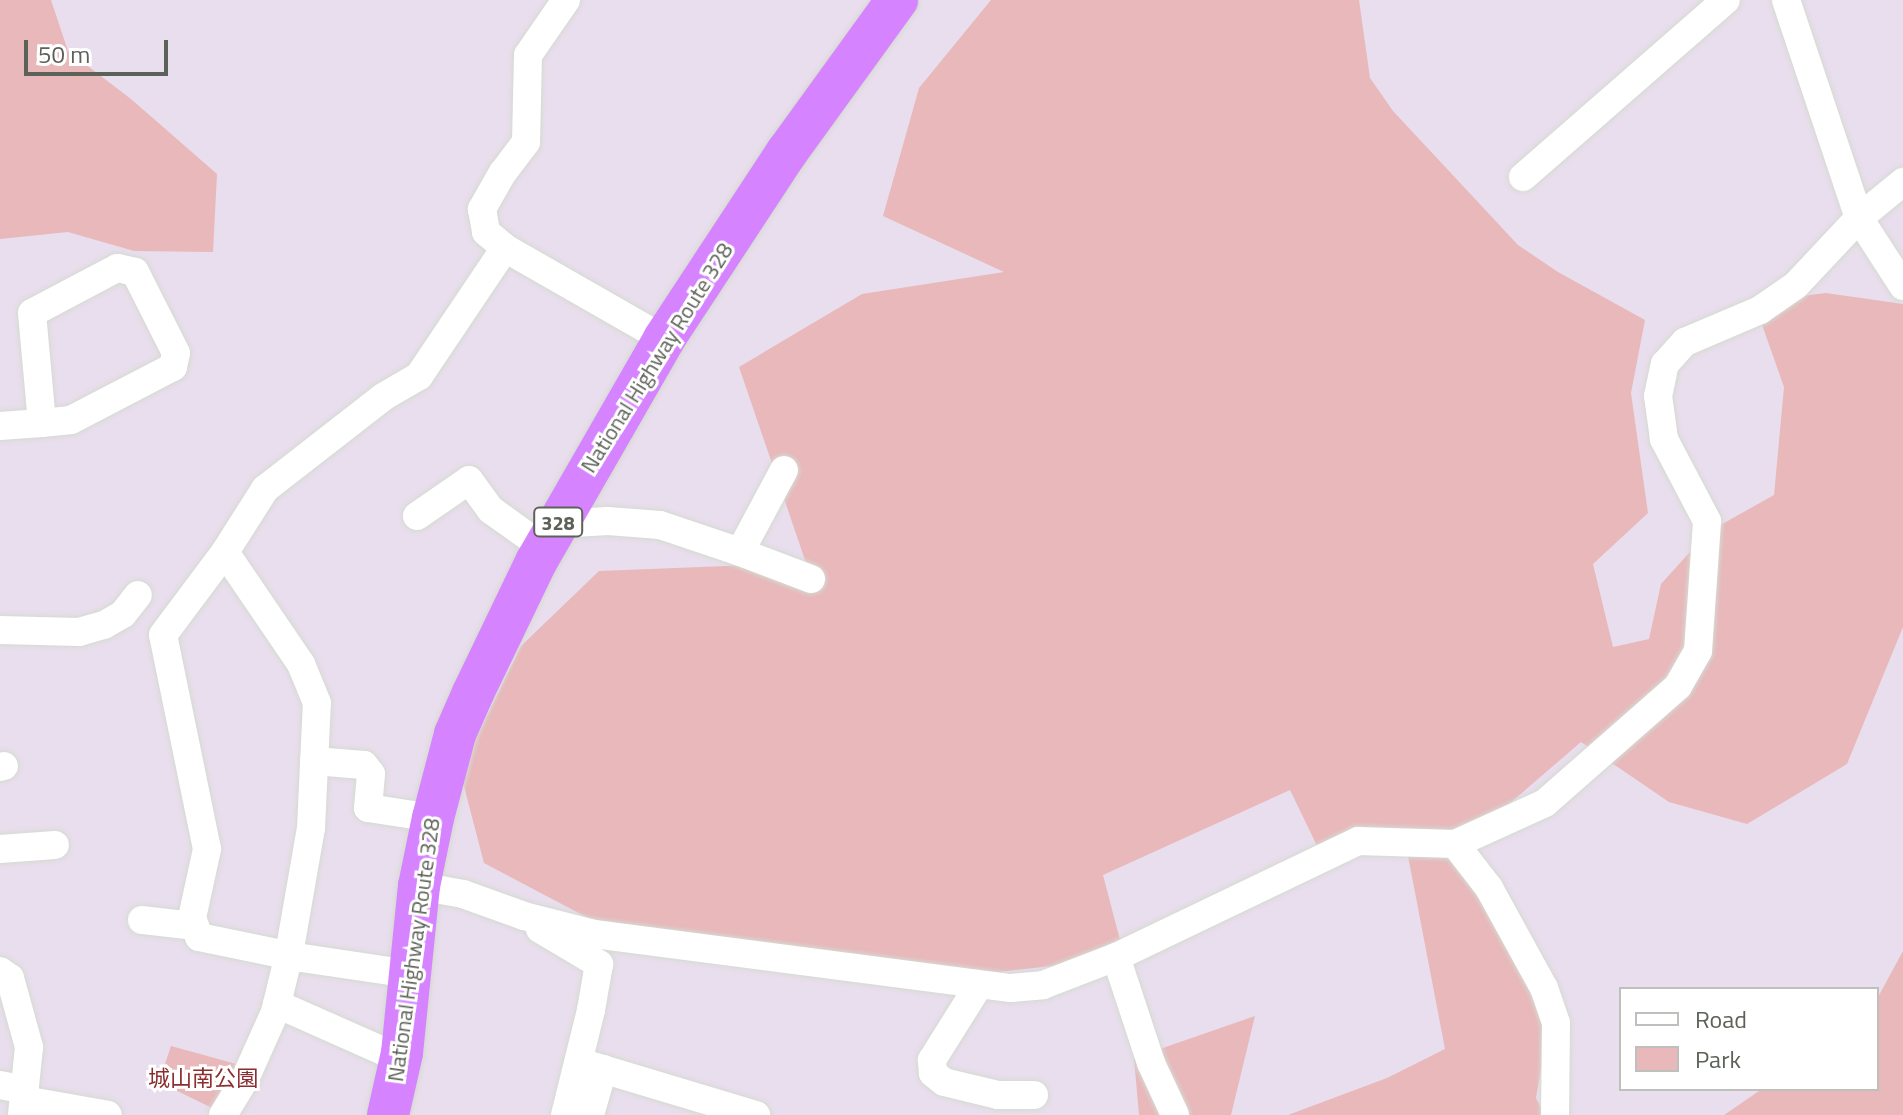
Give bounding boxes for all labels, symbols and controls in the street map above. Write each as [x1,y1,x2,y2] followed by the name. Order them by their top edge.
[28,24,172,74] scale bar
[38,36,90,72] text: 50 m
[575,238,739,478] street label: National Highway Route 328
[532,506,584,538] road number: 328
[382,817,446,1083] street label: National Highway Route 328
[1619,987,1879,1091] legend
[1695,1001,1747,1037] text: Road
[1695,1041,1741,1077] text: Park
[148,1066,258,1092] park label: 城山南公園

